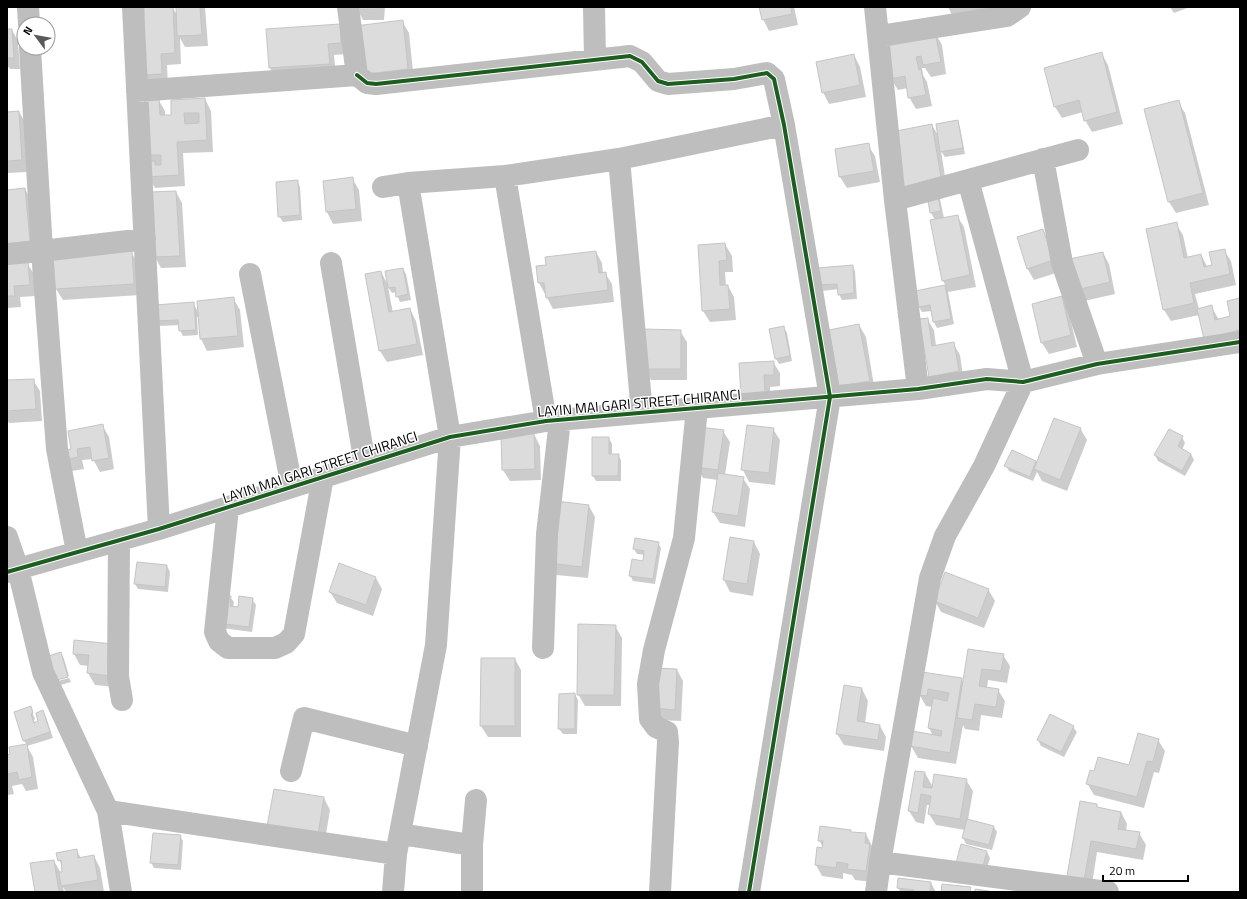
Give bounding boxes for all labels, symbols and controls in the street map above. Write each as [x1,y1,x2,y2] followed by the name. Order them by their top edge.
[16,16,56,56] north arrow
[19,23,36,38] text: N
[536,383,742,422] street label: LAYIN MAI GARI STREET CHIRANCI
[220,425,420,508] street label: LAYIN MAI GARI STREET CHIRANCI
[1103,857,1188,883] scale bar
[1109,861,1135,880] text: 20 m

